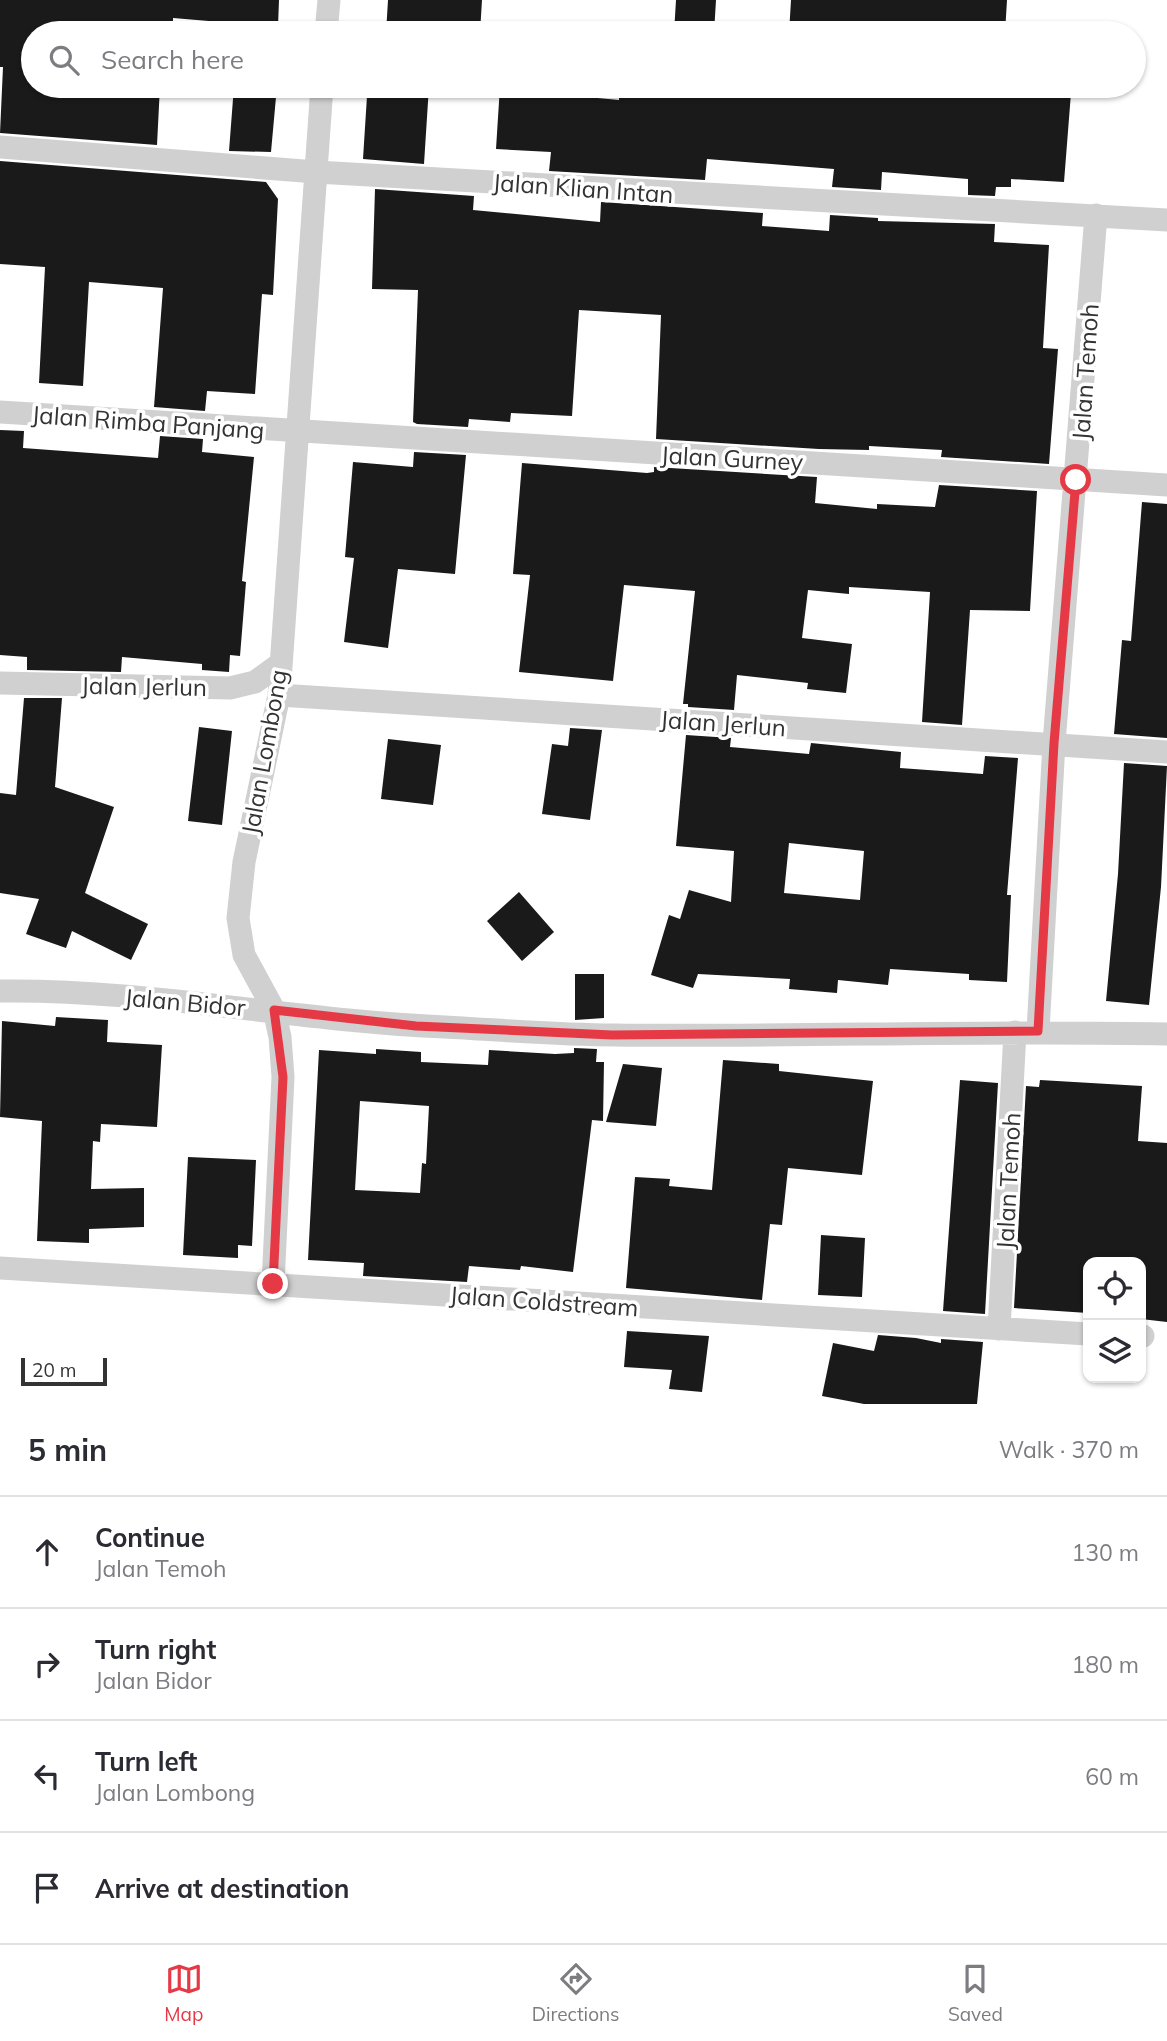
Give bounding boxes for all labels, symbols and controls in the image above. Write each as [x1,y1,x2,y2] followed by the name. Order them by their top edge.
[21,21,1146,98] search box
[45,41,83,79] icon: search
[101,43,244,76] text: Search here
[492,167,674,209] street label: Jalan Klian Intan
[1065,302,1105,442] street label: Jalan Temoh
[31,399,265,445] street label: Jalan Rimba Panjang
[660,439,804,477] street label: Jalan Gurney
[1060,464,1091,495] route start
[235,667,293,837] street label: Jalan Lombong
[81,670,207,702] street label: Jalan Jerlun
[659,704,787,742] street label: Jalan Jerlun
[123,982,247,1022] street label: Jalan Bidor
[989,1112,1027,1250] street label: Jalan Temoh
[1083,1257,1146,1383] map controls
[1083,1257,1146,1320] button: locate
[257,1268,288,1299] route end
[448,1279,640,1323] street label: Jalan Coldstream
[1083,1320,1146,1383] button: layers
[21,1355,107,1387] scale bar
[32,1358,76,1382] text: 20 m
[28,1431,107,1469] text: 5 min
[999,1435,1139,1464] text: Walk · 370 m
[95,1521,205,1554] text: Continue
[28,1533,66,1571] icon: ahead
[1071,1538,1139,1567] text: 130 m
[95,1554,227,1583] text: Jalan Temoh
[95,1633,216,1666] text: Turn right
[28,1645,66,1683] icon: right
[1071,1650,1139,1679] text: 180 m
[95,1666,212,1695] text: Jalan Bidor
[95,1745,197,1778] text: Turn left
[28,1757,66,1795] icon: left
[1085,1762,1139,1791] text: 60 m
[95,1778,255,1807] text: Jalan Lombong
[28,1869,66,1907] icon: arrive
[95,1872,350,1905] text: Arrive at destination
[164,1960,203,2026] tab: Map
[532,1960,620,2026] tab: Directions
[948,1960,1003,2026] tab: Saved

